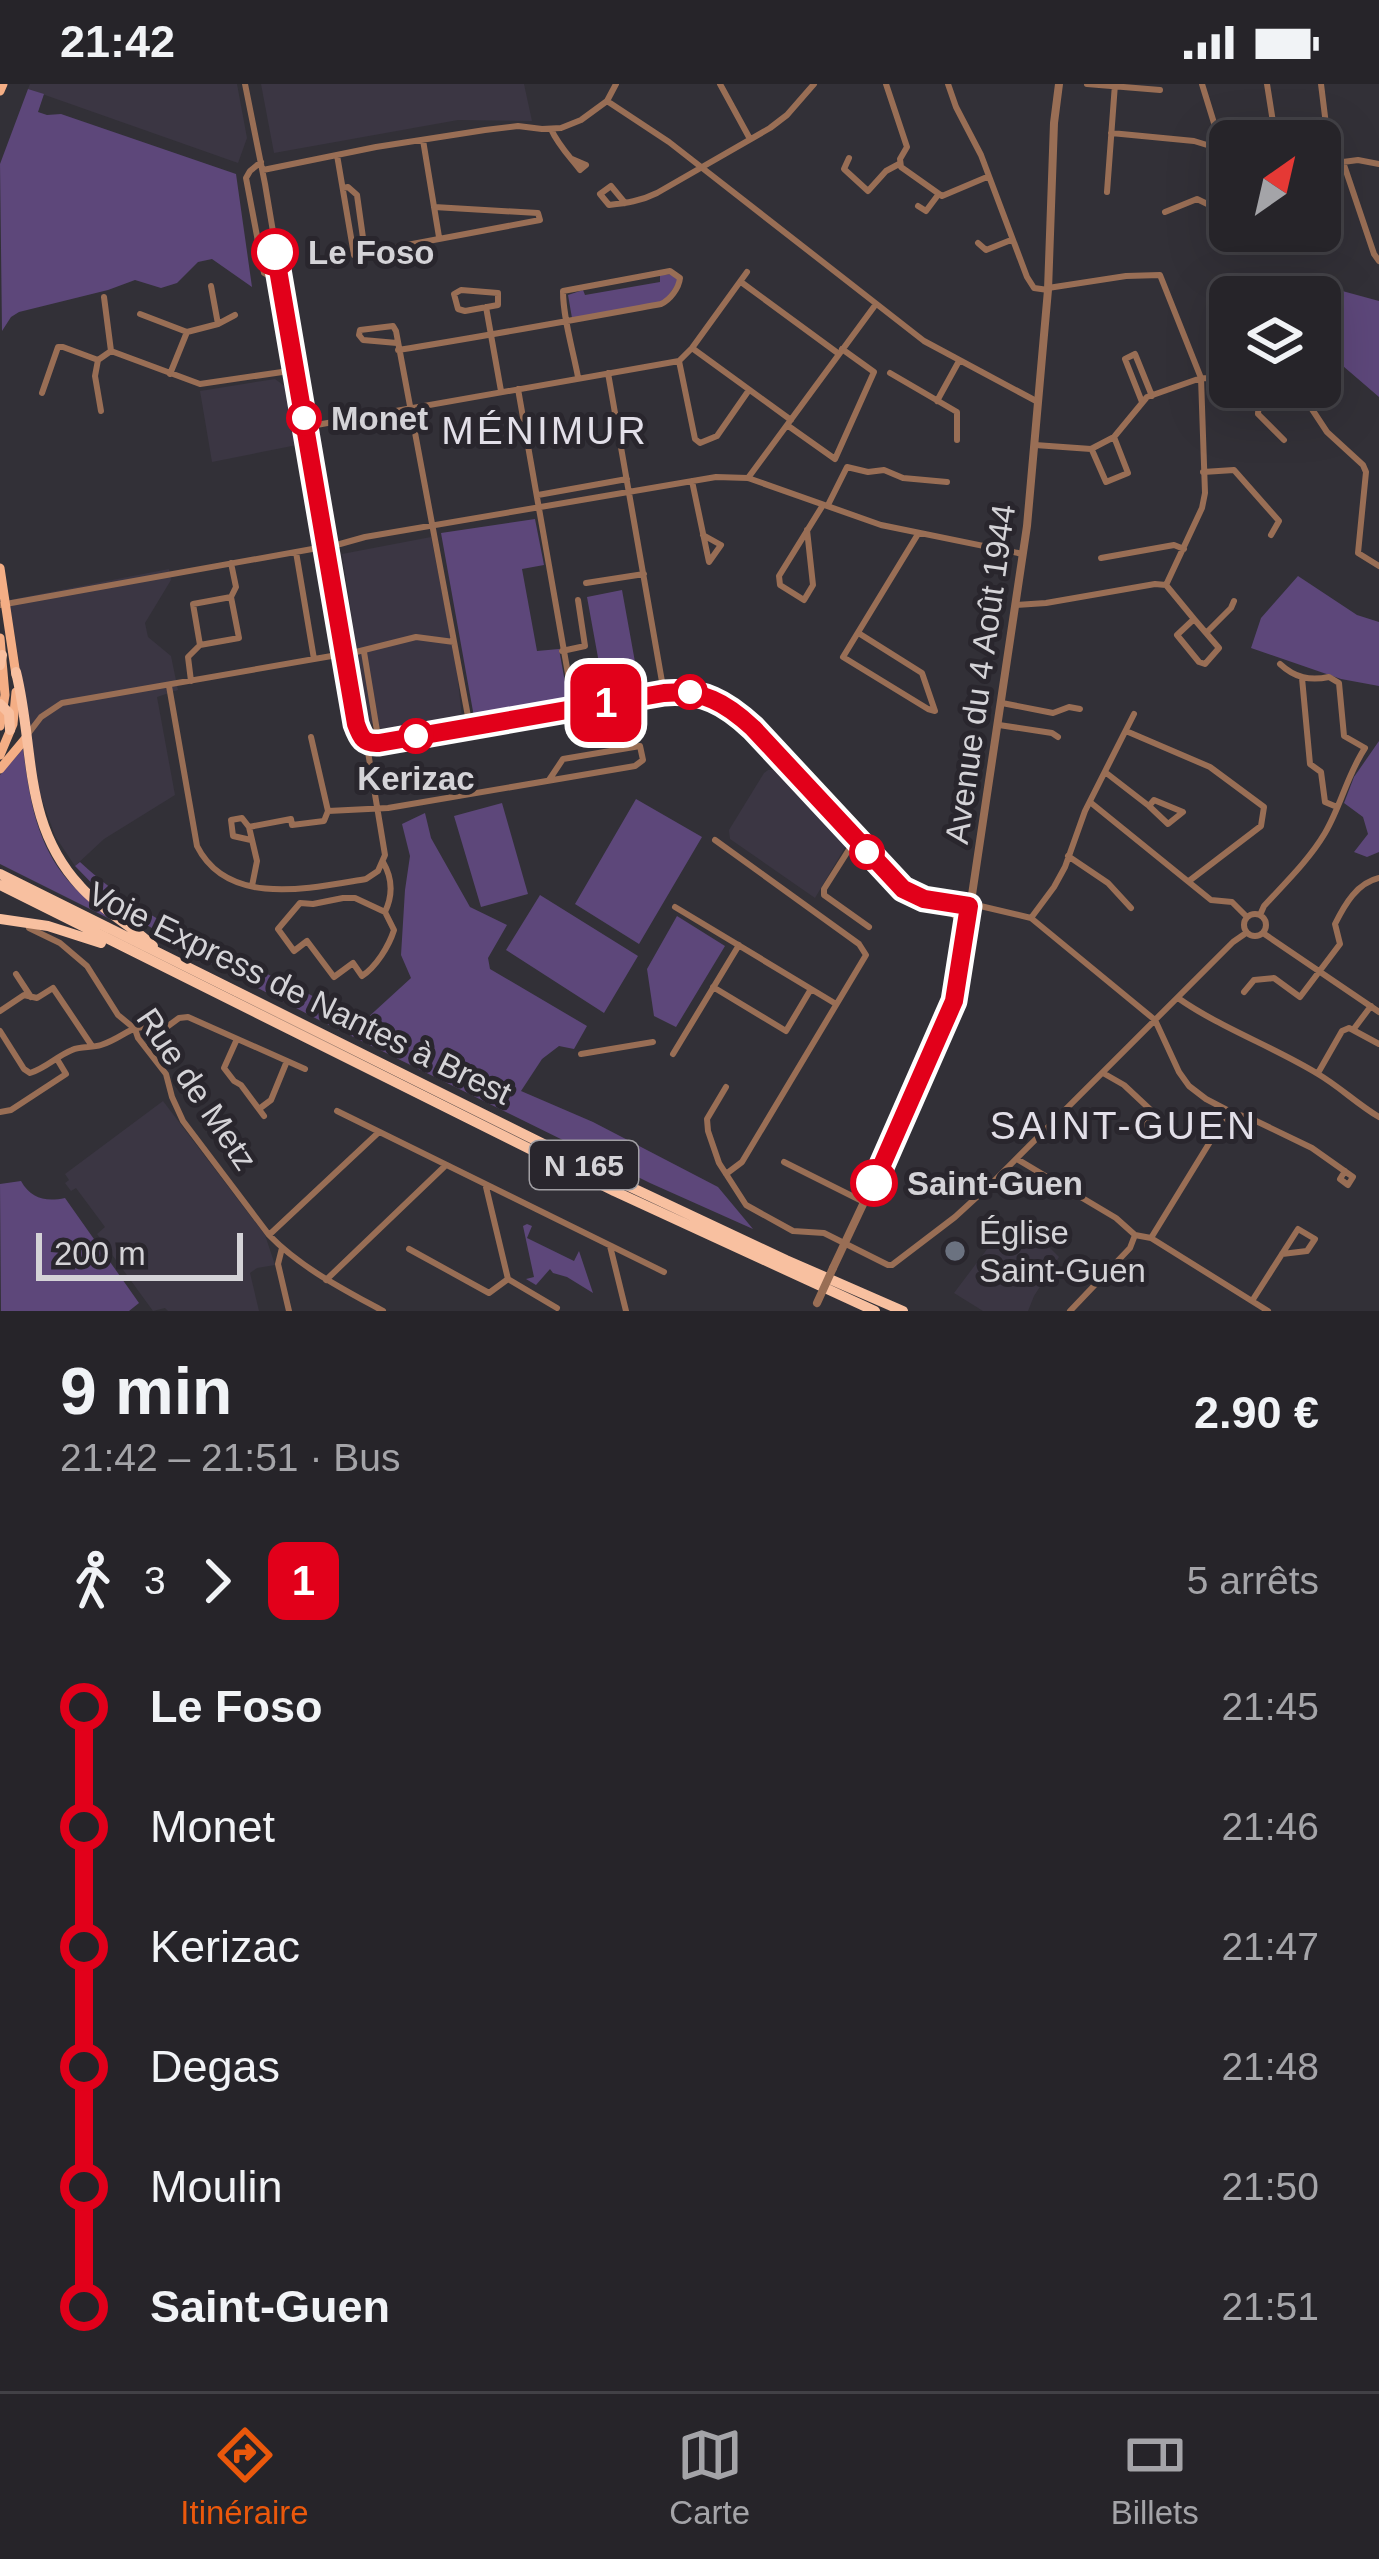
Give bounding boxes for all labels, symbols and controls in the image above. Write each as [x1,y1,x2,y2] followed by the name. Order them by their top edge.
[60,16,175,67] text: 21:42
[1209,120,1341,252] north arrow
[1209,120,1341,408] map controls
[253,230,297,274] marker: Le Foso
[308,234,435,271] place label: Le Foso
[1209,276,1341,408] button: layers
[331,400,428,437] place label: Monet
[288,402,320,434] marker: Monet
[441,409,649,452] district label: MÉNIMUR
[938,502,1022,846] street label: Avenue du 4 Août 1944
[567,664,645,742] line badge: 1
[674,676,706,708] unlabelled marker
[594,679,618,726] text: 1
[400,720,432,752] marker: Kerizac
[357,760,475,797] place label: Kerizac
[851,836,883,868] unlabelled marker
[83,874,517,1112] street label: Voie Express de Nantes à Brest
[129,1001,265,1177] street label: Rue de Metz
[990,1104,1258,1147] district label: SAINT-GUEN
[530,1141,638,1189] road number: N 165
[852,1161,896,1205] marker: Saint-Guen
[907,1165,1083,1202] place label: Saint-Guen
[979,1214,1146,1289] place label: Église Saint-Guen
[36,1227,243,1280] scale bar
[54,1235,146,1272] text: 200 m
[942,1238,968,1264] marker: Église Saint-Guen
[60,1354,232,1428] text: 9 min
[1194,1387,1319,1438] text: 2.90 €
[60,1436,400,1479] text: 21:42 – 21:51 · Bus
[60,1548,126,1614] icon: walk
[184,1548,250,1614] icon: forward
[292,1557,315,1604] text: 1
[144,1559,166,1602] text: 3
[1187,1559,1319,1602] text: 5 arrêts
[150,1681,323,1732] text: Le Foso
[1221,1685,1319,1728] text: 21:45
[150,1801,275,1852] text: Monet
[1221,1805,1319,1848] text: 21:46
[150,1921,300,1972] text: Kerizac
[1221,1925,1319,1968] text: 21:47
[150,2041,280,2092] text: Degas
[1221,2045,1319,2088] text: 21:48
[150,2161,283,2212] text: Moulin
[1221,2165,1319,2208] text: 21:50
[150,2281,390,2332] text: Saint-Guen
[1221,2285,1319,2328] text: 21:51
[180,2422,309,2532] tab: Itinéraire
[669,2422,750,2532] tab: Carte
[1111,2422,1199,2532] tab: Billets

